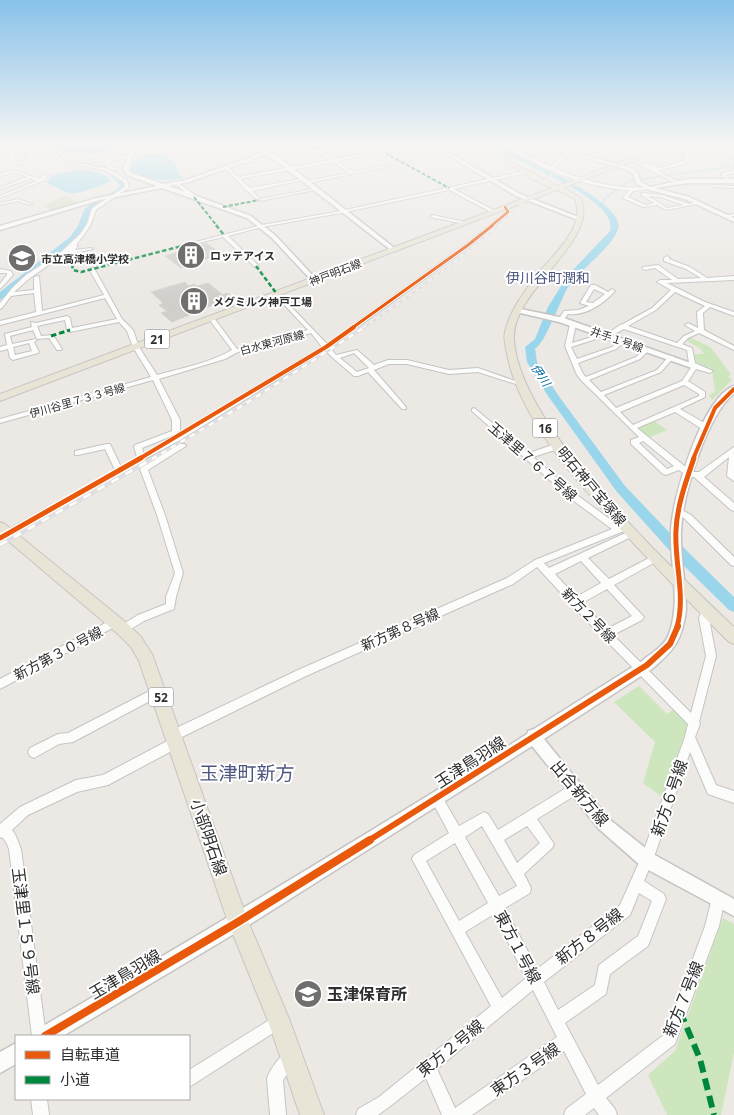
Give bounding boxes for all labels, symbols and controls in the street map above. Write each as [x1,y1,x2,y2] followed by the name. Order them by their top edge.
[176,240,206,270] building icon: ロッテアイス
[7,243,37,273] school or university icon: 市立高津橋小学校
[210,248,275,263] place label: ロッテアイス
[41,251,129,266] place label: 市立高津橋小学校
[307,255,363,289] street label: 神戸明石線
[506,268,590,287] district label: 伊川谷町潤和
[179,286,209,316] building icon: メグミルク神戸工場
[213,294,312,309] place label: メグミルク神戸工場
[589,323,645,355] street label: 井手１号線
[238,326,306,358] street label: 白水東河原線
[144,329,170,348] road number: 21
[527,360,556,391] water label: 伊川
[27,379,127,421] street label: 伊川谷里７３３号線
[485,417,581,505] street label: 玉津里７６７号線
[532,418,558,438] road number: 16
[553,442,631,530] street label: 明石神戸宝塚線
[558,583,620,647] street label: 新方２号線
[358,603,442,655] street label: 新方第８号線
[10,622,106,684] street label: 新方第３０号線
[148,688,174,706] road number: 52
[430,731,510,793] street label: 玉津鳥羽線
[546,755,614,831] street label: 出合新方線
[646,757,692,839] street label: 新方６号線
[199,760,295,786] district label: 玉津町新方
[186,796,232,878] street label: 小部明石線
[7,866,45,996] street label: 玉津里１５９号線
[551,903,627,969] street label: 新方８号線
[490,907,546,987] street label: 東方１号線
[85,944,165,1004] street label: 玉津鳥羽線
[658,958,708,1040] street label: 新方７号線
[293,979,323,1009] school or university icon: 玉津保育所
[327,983,407,1005] place label: 玉津保育所
[412,1014,488,1082] street label: 東方２号線
[15,1035,190,1100] legend
[486,1037,564,1101] street label: 東方３号線
[60,1044,120,1064] text: 自転車道
[60,1069,90,1089] text: 小道

